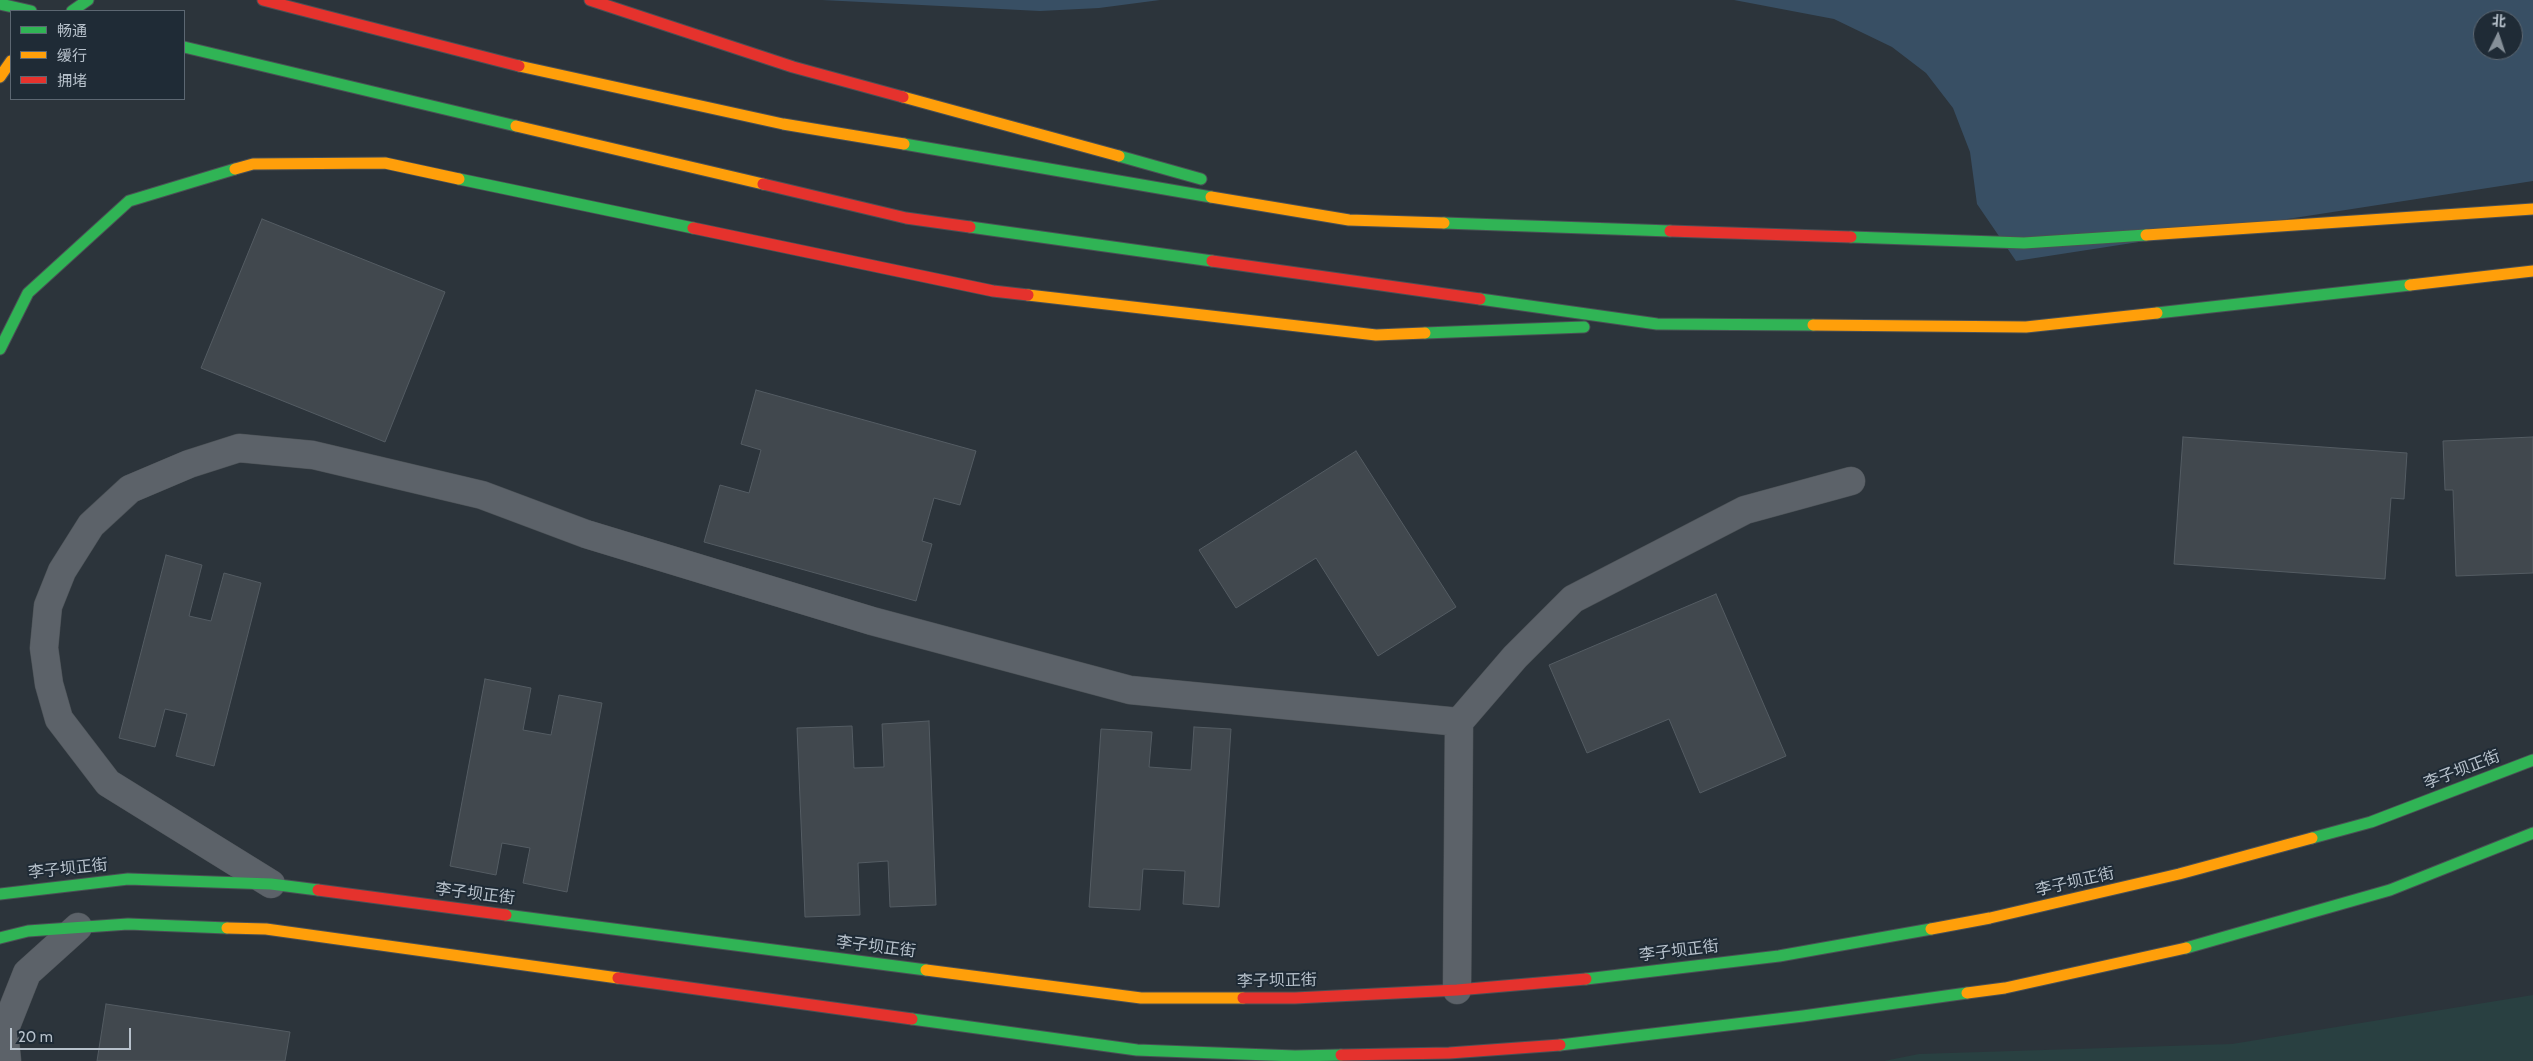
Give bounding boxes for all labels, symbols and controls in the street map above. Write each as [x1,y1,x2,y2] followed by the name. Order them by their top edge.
[10,10,185,100] legend
[2473,10,2523,60] north arrow
[2491,12,2507,31] text: 北
[57,22,87,40] text: 畅通
[57,47,87,65] text: 缓行
[57,72,87,90] text: 拥堵
[2421,747,2503,793] street label: 李子坝正街
[27,855,109,883] street label: 李子坝正街
[2034,864,2116,900] street label: 李子坝正街
[434,880,516,908] street label: 李子坝正街
[835,933,917,961] street label: 李子坝正街
[1638,937,1720,965] street label: 李子坝正街
[1237,971,1317,991] street label: 李子坝正街
[12,1018,134,1050] scale bar
[18,1028,53,1046] text: 20 m

